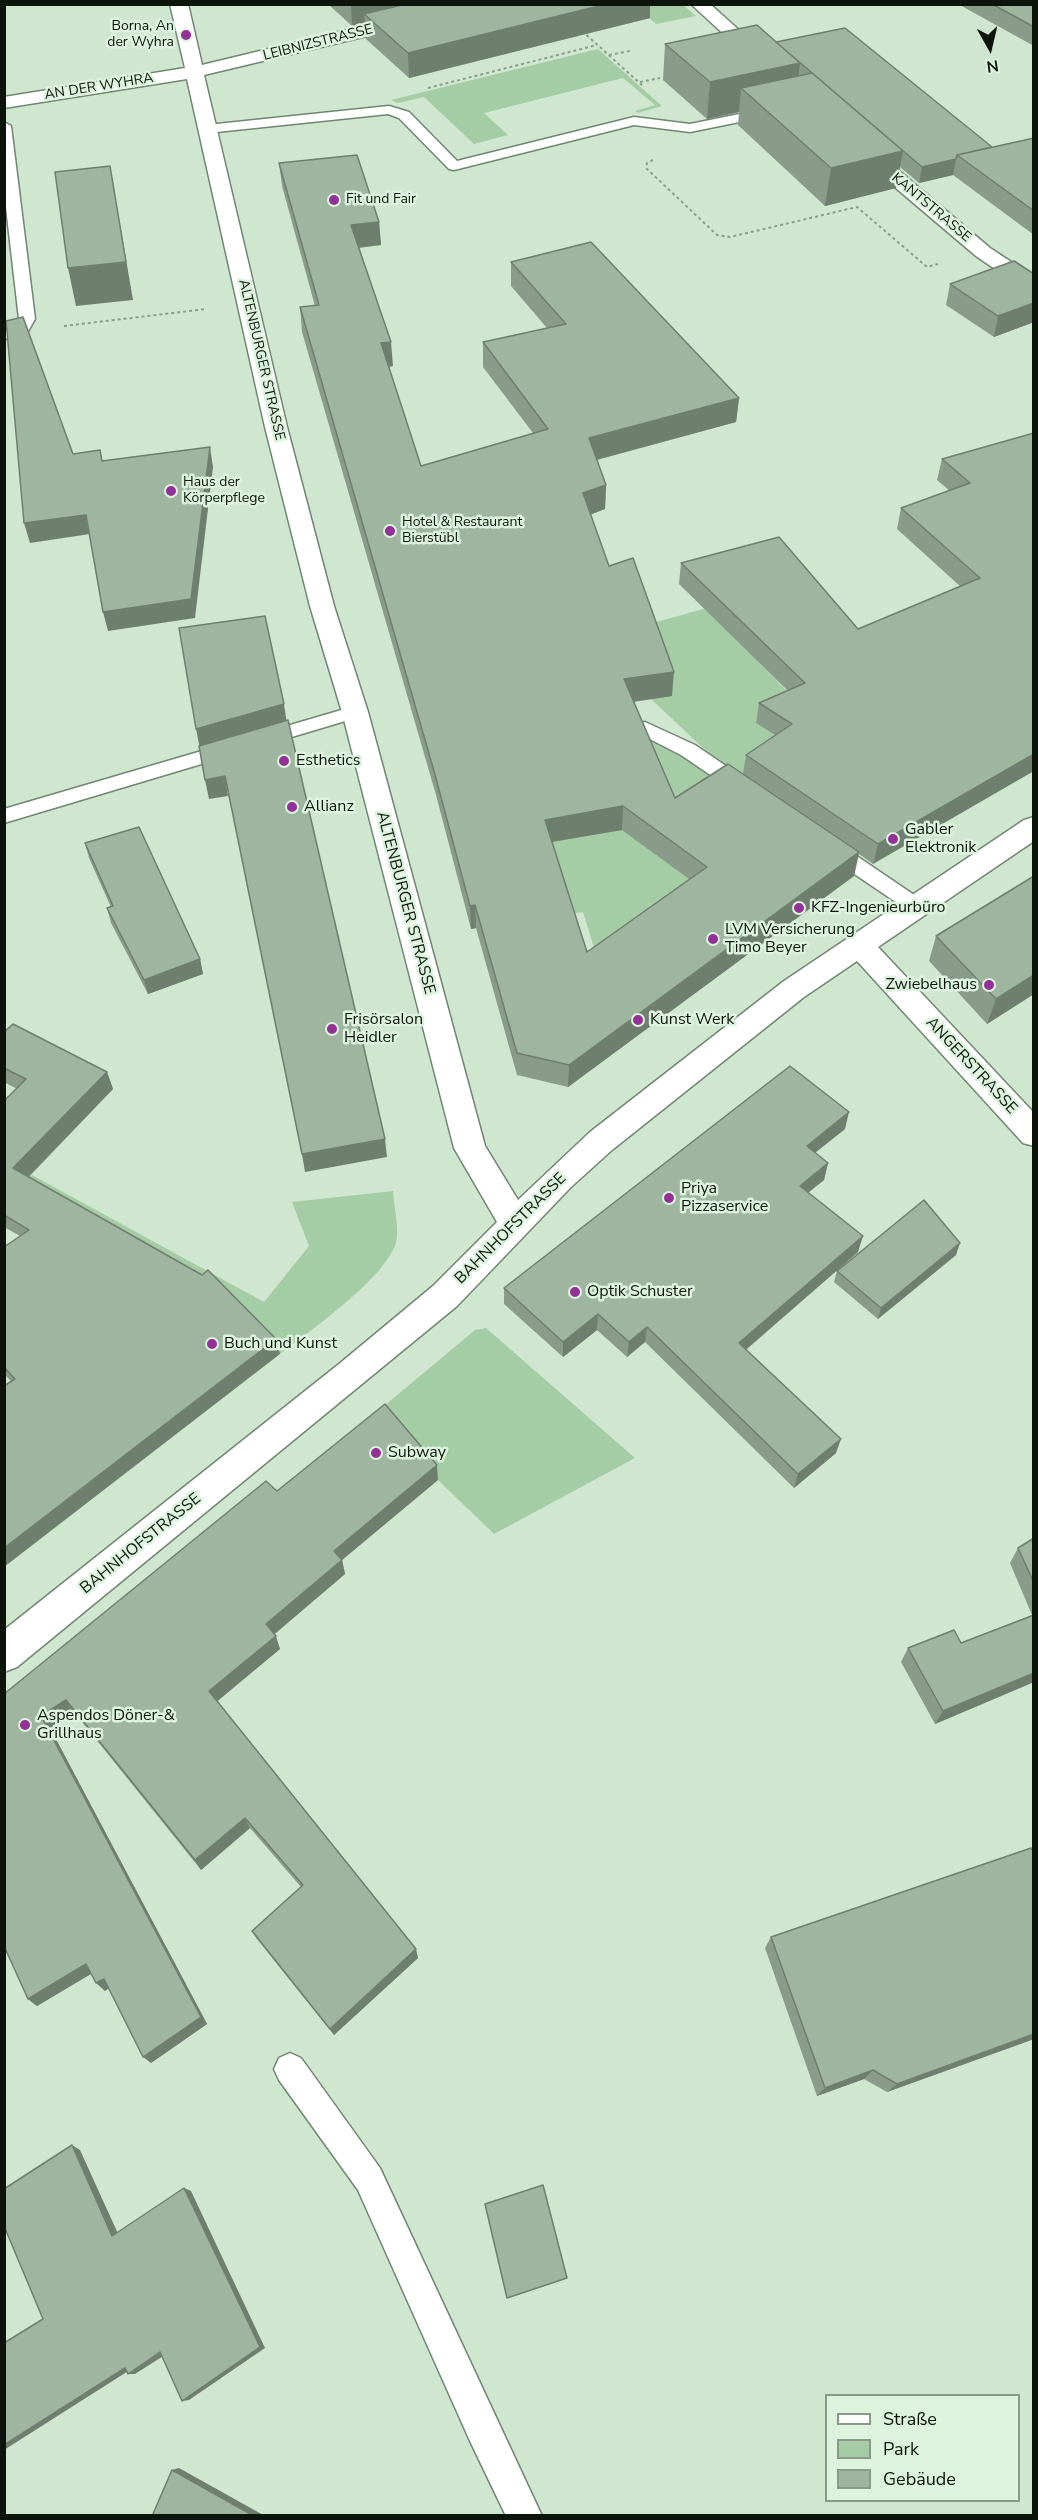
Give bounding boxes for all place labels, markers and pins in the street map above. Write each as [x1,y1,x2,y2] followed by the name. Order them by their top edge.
[107,19,174,51] place label: Borna, An der Wyhra
[179,28,193,42] marker: Borna, An der Wyhra
[346,192,416,208] place label: Fit und Fair
[327,193,341,207] marker: Fit und Fair
[183,475,265,508] place label: Haus der Körperpflege
[164,484,178,498] marker: Haus der Körperpflege
[402,515,522,548] place label: Hotel & Restaurant Bierstübl
[383,524,397,538] marker: Hotel & Restaurant Bierstübl
[296,751,360,771] place label: Esthetics
[277,754,291,768] marker: Esthetics
[304,797,354,817] place label: Allianz
[285,800,299,814] marker: Allianz
[905,820,976,858] place label: Gabler Elektronik
[886,832,900,846] marker: Gabler Elektronik
[811,898,945,918] place label: KFZ-Ingenieurbüro
[792,901,806,915] marker: KFZ-Ingenieurbüro
[725,920,855,958] place label: LVM Versicherung Timo Beyer
[706,932,720,946] marker: LVM Versicherung Timo Beyer
[886,975,977,995] place label: Zwiebelhaus
[982,978,996,992] marker: Zwiebelhaus
[344,1010,423,1048] place label: Frisörsalon Heidler
[650,1010,734,1030] place label: Kunst Werk
[631,1013,645,1027] marker: Kunst Werk
[325,1022,339,1036] marker: Frisörsalon Heidler
[681,1179,768,1217] place label: Priya Pizzaservice
[662,1191,676,1205] marker: Priya Pizzaservice
[587,1282,693,1302] place label: Optik Schuster
[568,1285,582,1299] marker: Optik Schuster
[224,1334,337,1354] place label: Buch und Kunst
[205,1337,219,1351] marker: Buch und Kunst
[388,1443,446,1463] place label: Subway
[369,1446,383,1460] marker: Subway
[37,1706,175,1744] place label: Aspendos Döner-& Grillhaus
[18,1718,32,1732] marker: Aspendos Döner-& Grillhaus

